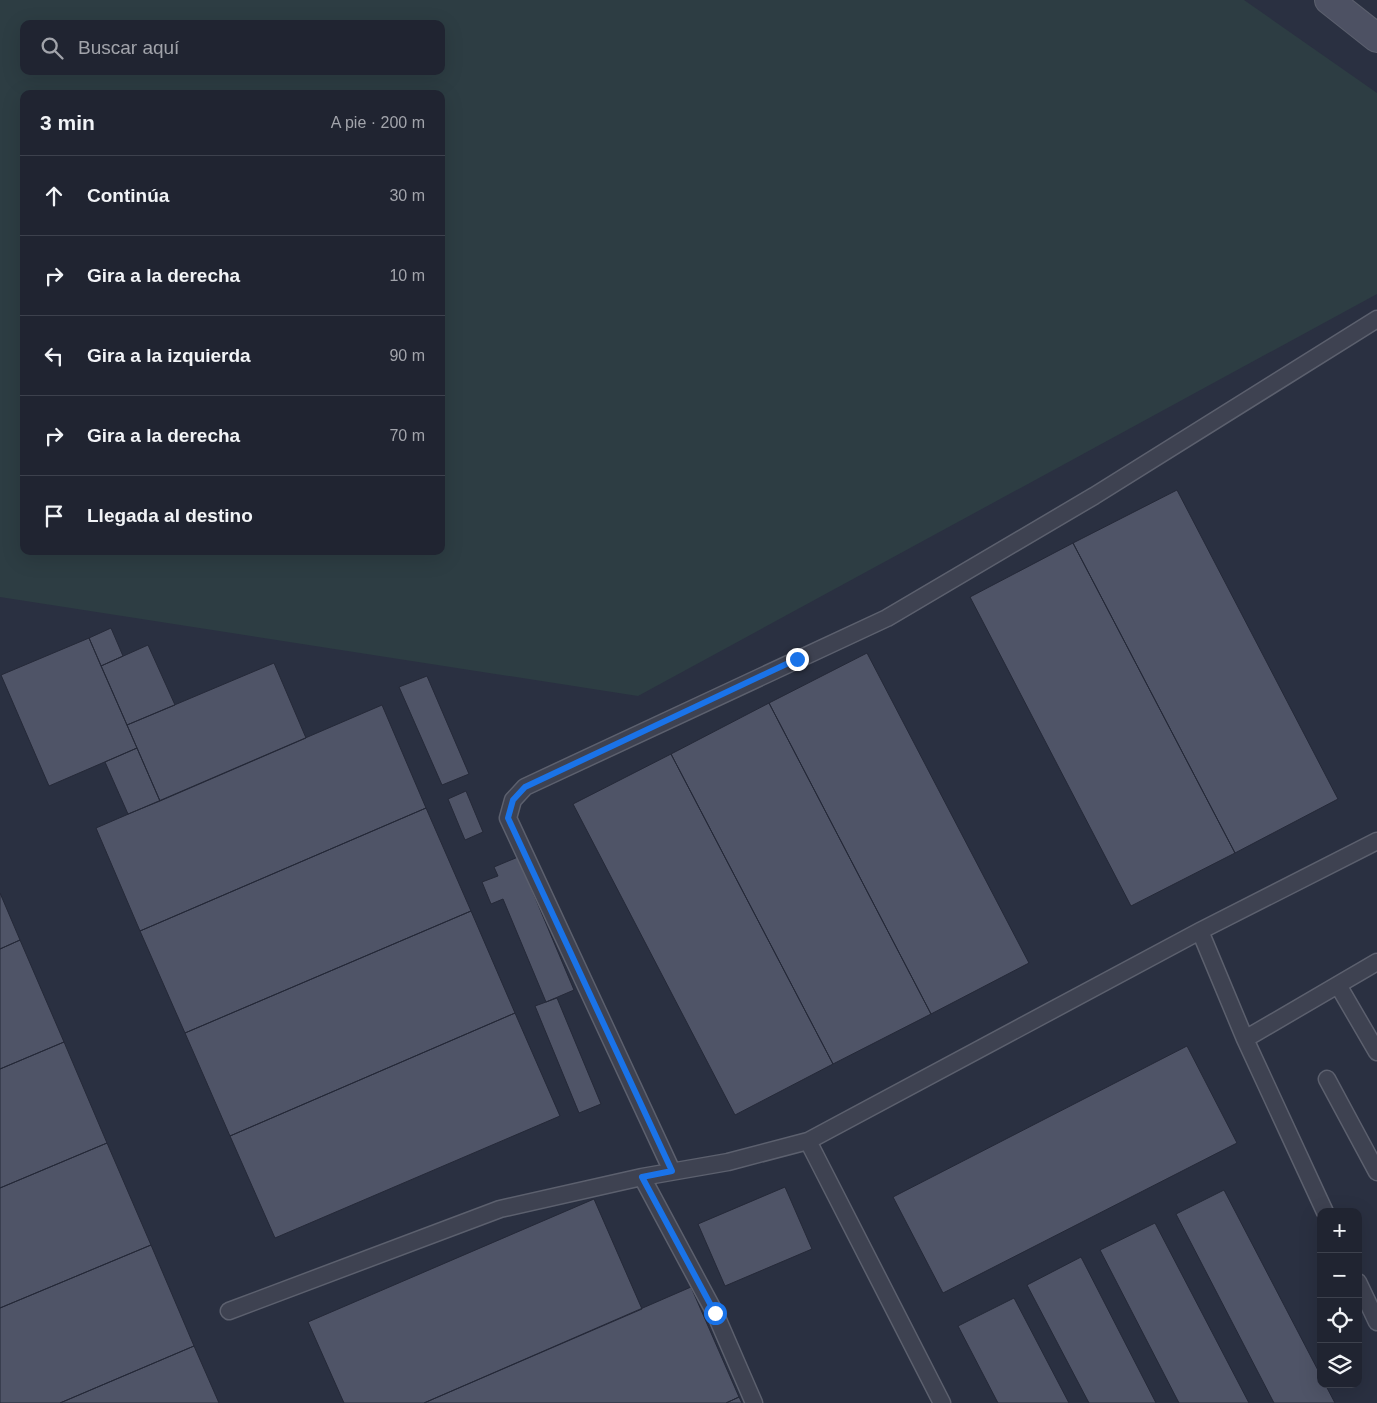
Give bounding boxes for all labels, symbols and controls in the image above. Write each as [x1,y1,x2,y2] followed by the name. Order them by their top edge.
[20,20,445,75] search box
[38,34,66,62] icon: search
[78,37,179,58] text: Buscar aquí
[40,111,95,134] text: 3 min
[331,114,425,131] text: A pie · 200 m
[40,182,68,210] icon: ahead
[87,185,169,206] text: Continúa
[389,187,425,204] text: 30 m
[40,262,68,290] icon: right
[87,265,240,286] text: Gira a la derecha
[389,267,425,284] text: 10 m
[40,342,68,370] icon: left
[87,345,251,366] text: Gira a la izquierda
[389,347,425,364] text: 90 m
[40,422,68,450] icon: right
[87,425,240,446] text: Gira a la derecha
[389,427,425,444] text: 70 m
[40,502,68,530] icon: arrive
[87,505,253,526] text: Llegada al destino
[786,648,809,671] route end
[1317,1208,1362,1388] map controls
[1317,1208,1362,1253] button: +
[1317,1253,1362,1298] button: −
[1317,1298,1362,1343] button: locate
[704,1302,727,1325] route start
[1317,1343,1362,1388] button: layers

